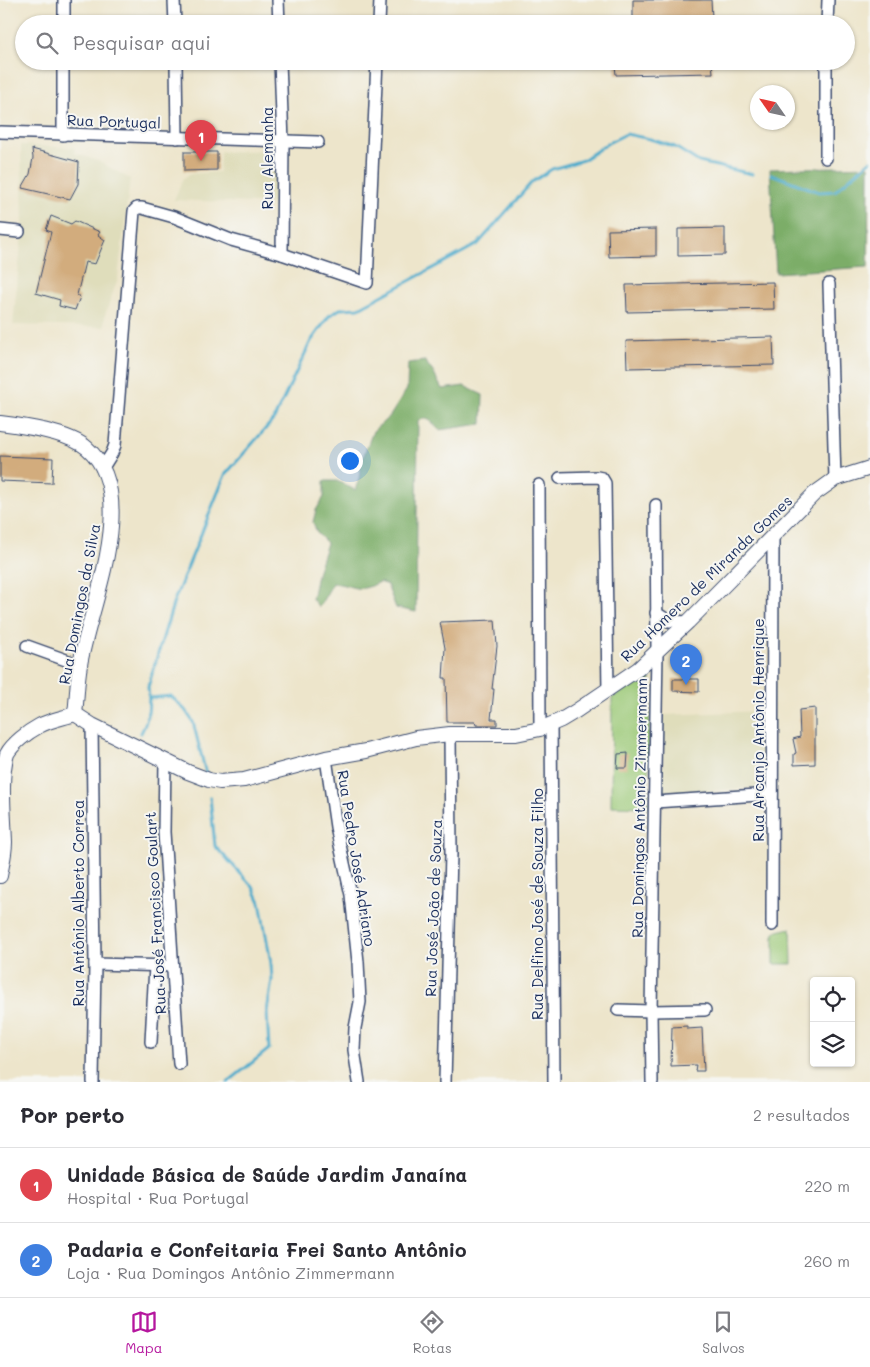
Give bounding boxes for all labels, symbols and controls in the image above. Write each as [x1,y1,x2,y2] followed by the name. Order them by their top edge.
[15,15,855,70] search box
[33,29,61,57] icon: search
[73,30,211,55] text: Pesquisar aqui
[750,85,795,130] north arrow
[257,107,277,209] street label: Rua Alemanha
[67,109,161,133] street label: Rua Portugal
[185,120,217,161] pin: 1
[337,448,363,474] your location
[616,490,796,666] street label: Rua Homero de Miranda Gomes
[54,522,104,686] street label: Rua Domingos da Silva
[748,618,768,842] street label: Rua Arcanjo Antônio Henrique
[670,644,702,685] pin: 2
[627,678,651,938] street label: Rua Domingos Antônio Zimmermann
[333,768,381,948] street label: Rua Pedro José Adriano
[527,788,547,1020] street label: Rua Delfino José de Souza Filho
[68,800,88,1006] street label: Rua Antônio Alberto Correa
[140,811,170,1015] street label: Rua José Francisco Goulart
[420,819,446,997] street label: Rua José João de Souza
[810,977,855,1067] map controls
[810,977,855,1022] button: locate
[810,1022,855,1067] button: layers
[20,1101,124,1128] text: Por perto
[753,1104,850,1125] text: 2 resultados
[67,1162,467,1187] text: Unidade Básica de Saúde Jardim Janaína
[32,1175,40,1196] text: 1
[804,1175,850,1196] text: 220 m
[67,1187,249,1208] text: Hospital · Rua Portugal
[67,1237,467,1262] text: Padaria e Confeitaria Frei Santo Antônio
[32,1250,40,1271] text: 2
[804,1250,850,1271] text: 260 m
[67,1262,395,1283] text: Loja · Rua Domingos Antônio Zimmermann
[125,1308,162,1357] tab: Mapa
[413,1308,452,1357] tab: Rotas
[702,1308,745,1357] tab: Salvos

